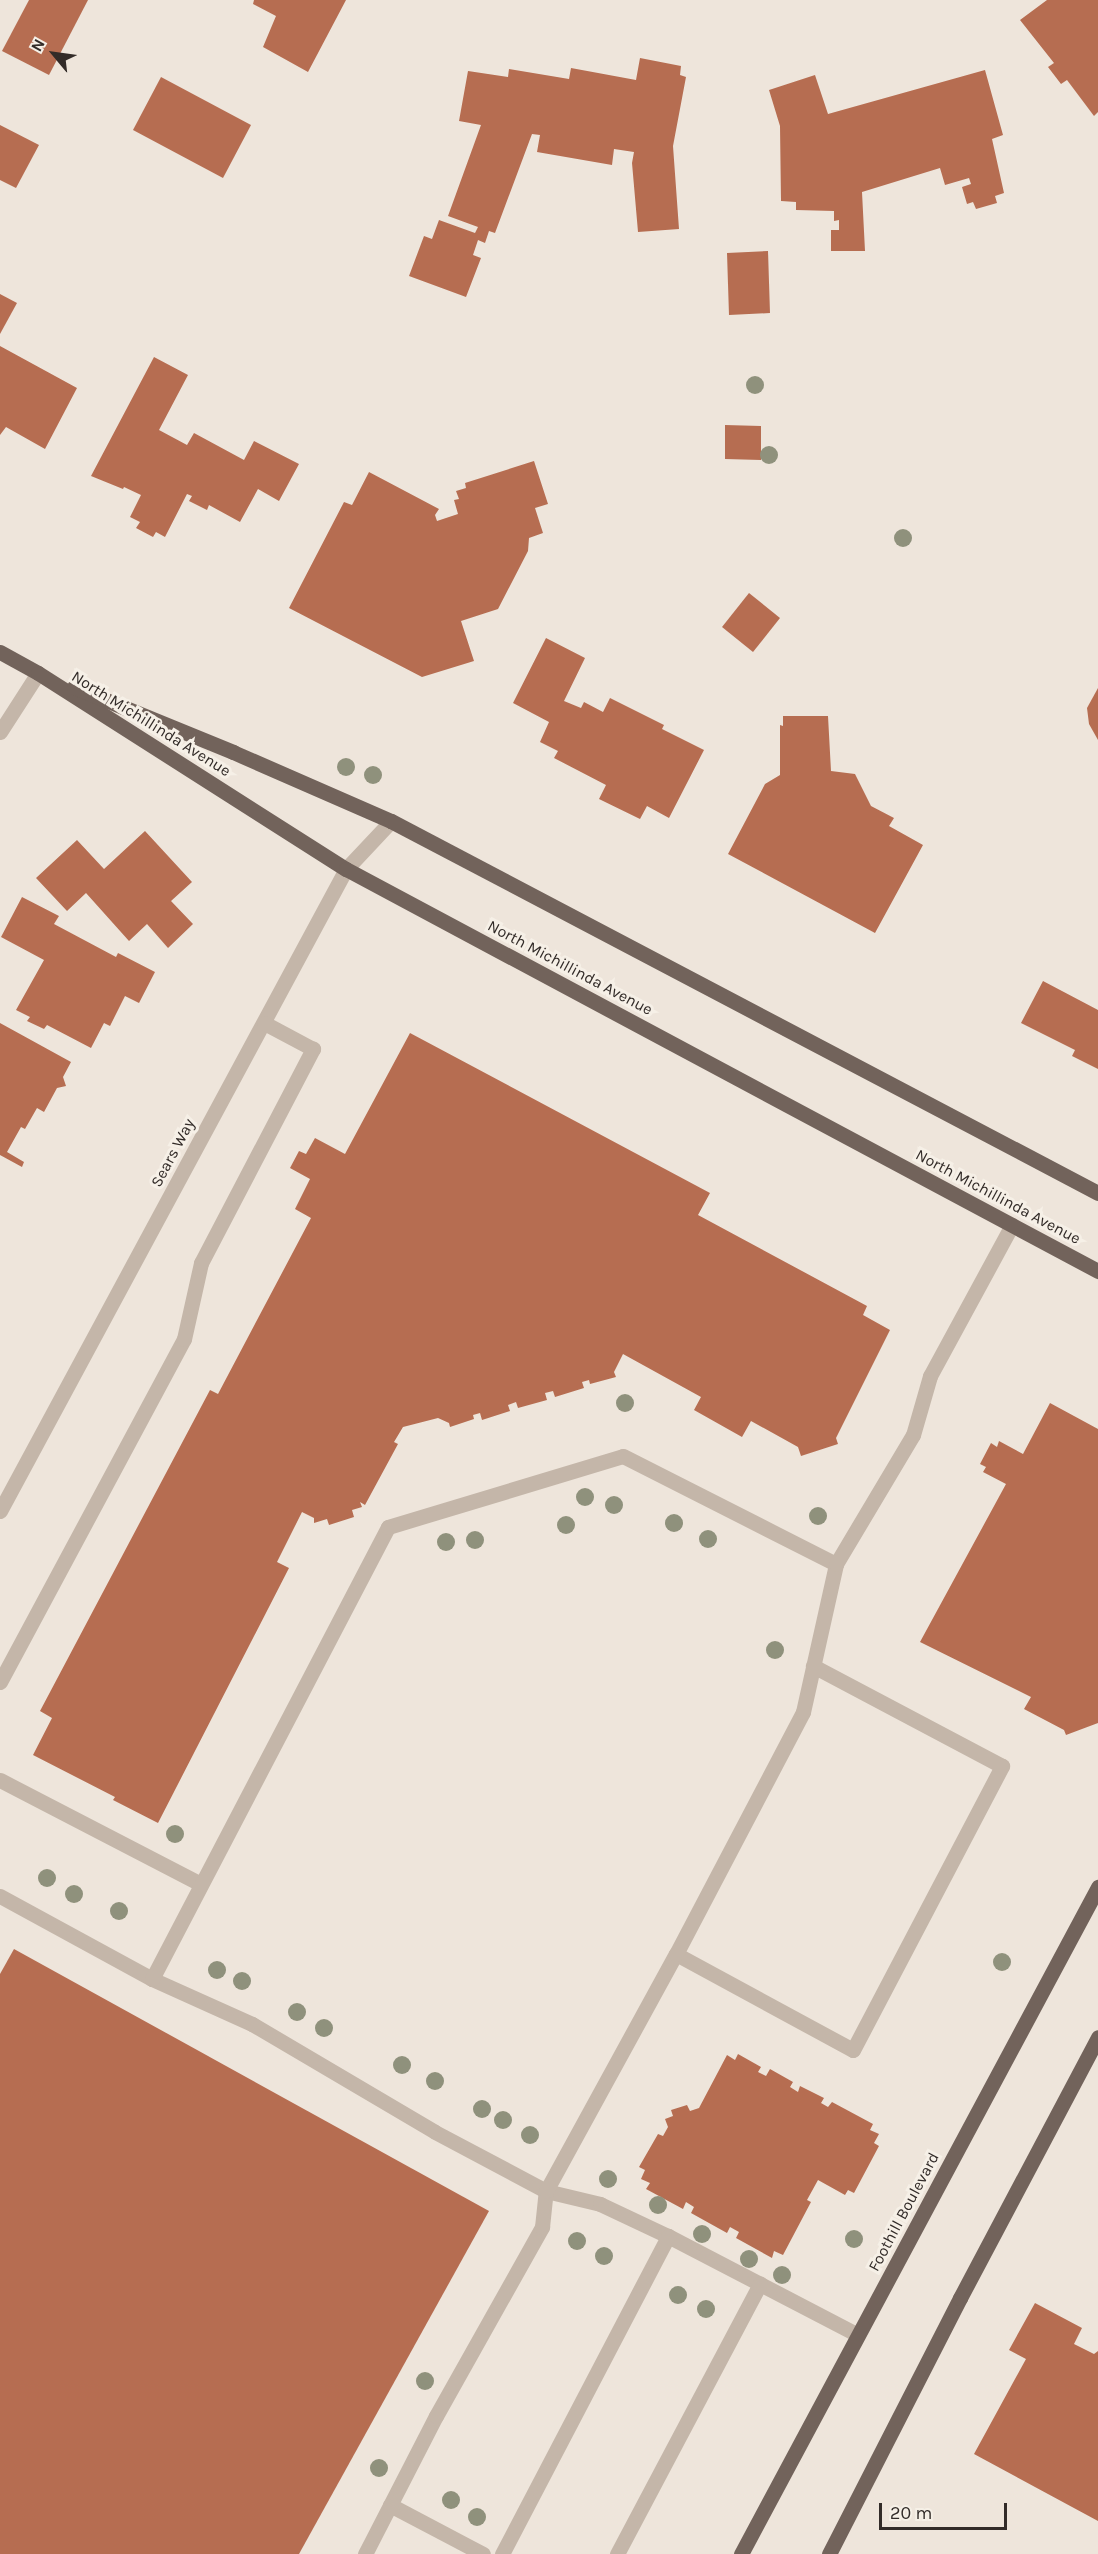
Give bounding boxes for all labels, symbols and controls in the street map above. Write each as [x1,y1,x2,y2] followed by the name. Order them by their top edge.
[24,24,84,84] north arrow
[27,35,49,55] text: N
[68,667,234,781] street label: North Michillinda Avenue
[484,916,656,1020] street label: North Michillinda Avenue
[147,1115,199,1191] street label: Sears Way
[912,1145,1084,1249] street label: North Michillinda Avenue
[865,2149,943,2275] street label: Foothill Boulevard
[882,2491,1010,2529] scale bar
[890,2502,932,2524] text: 20 m

